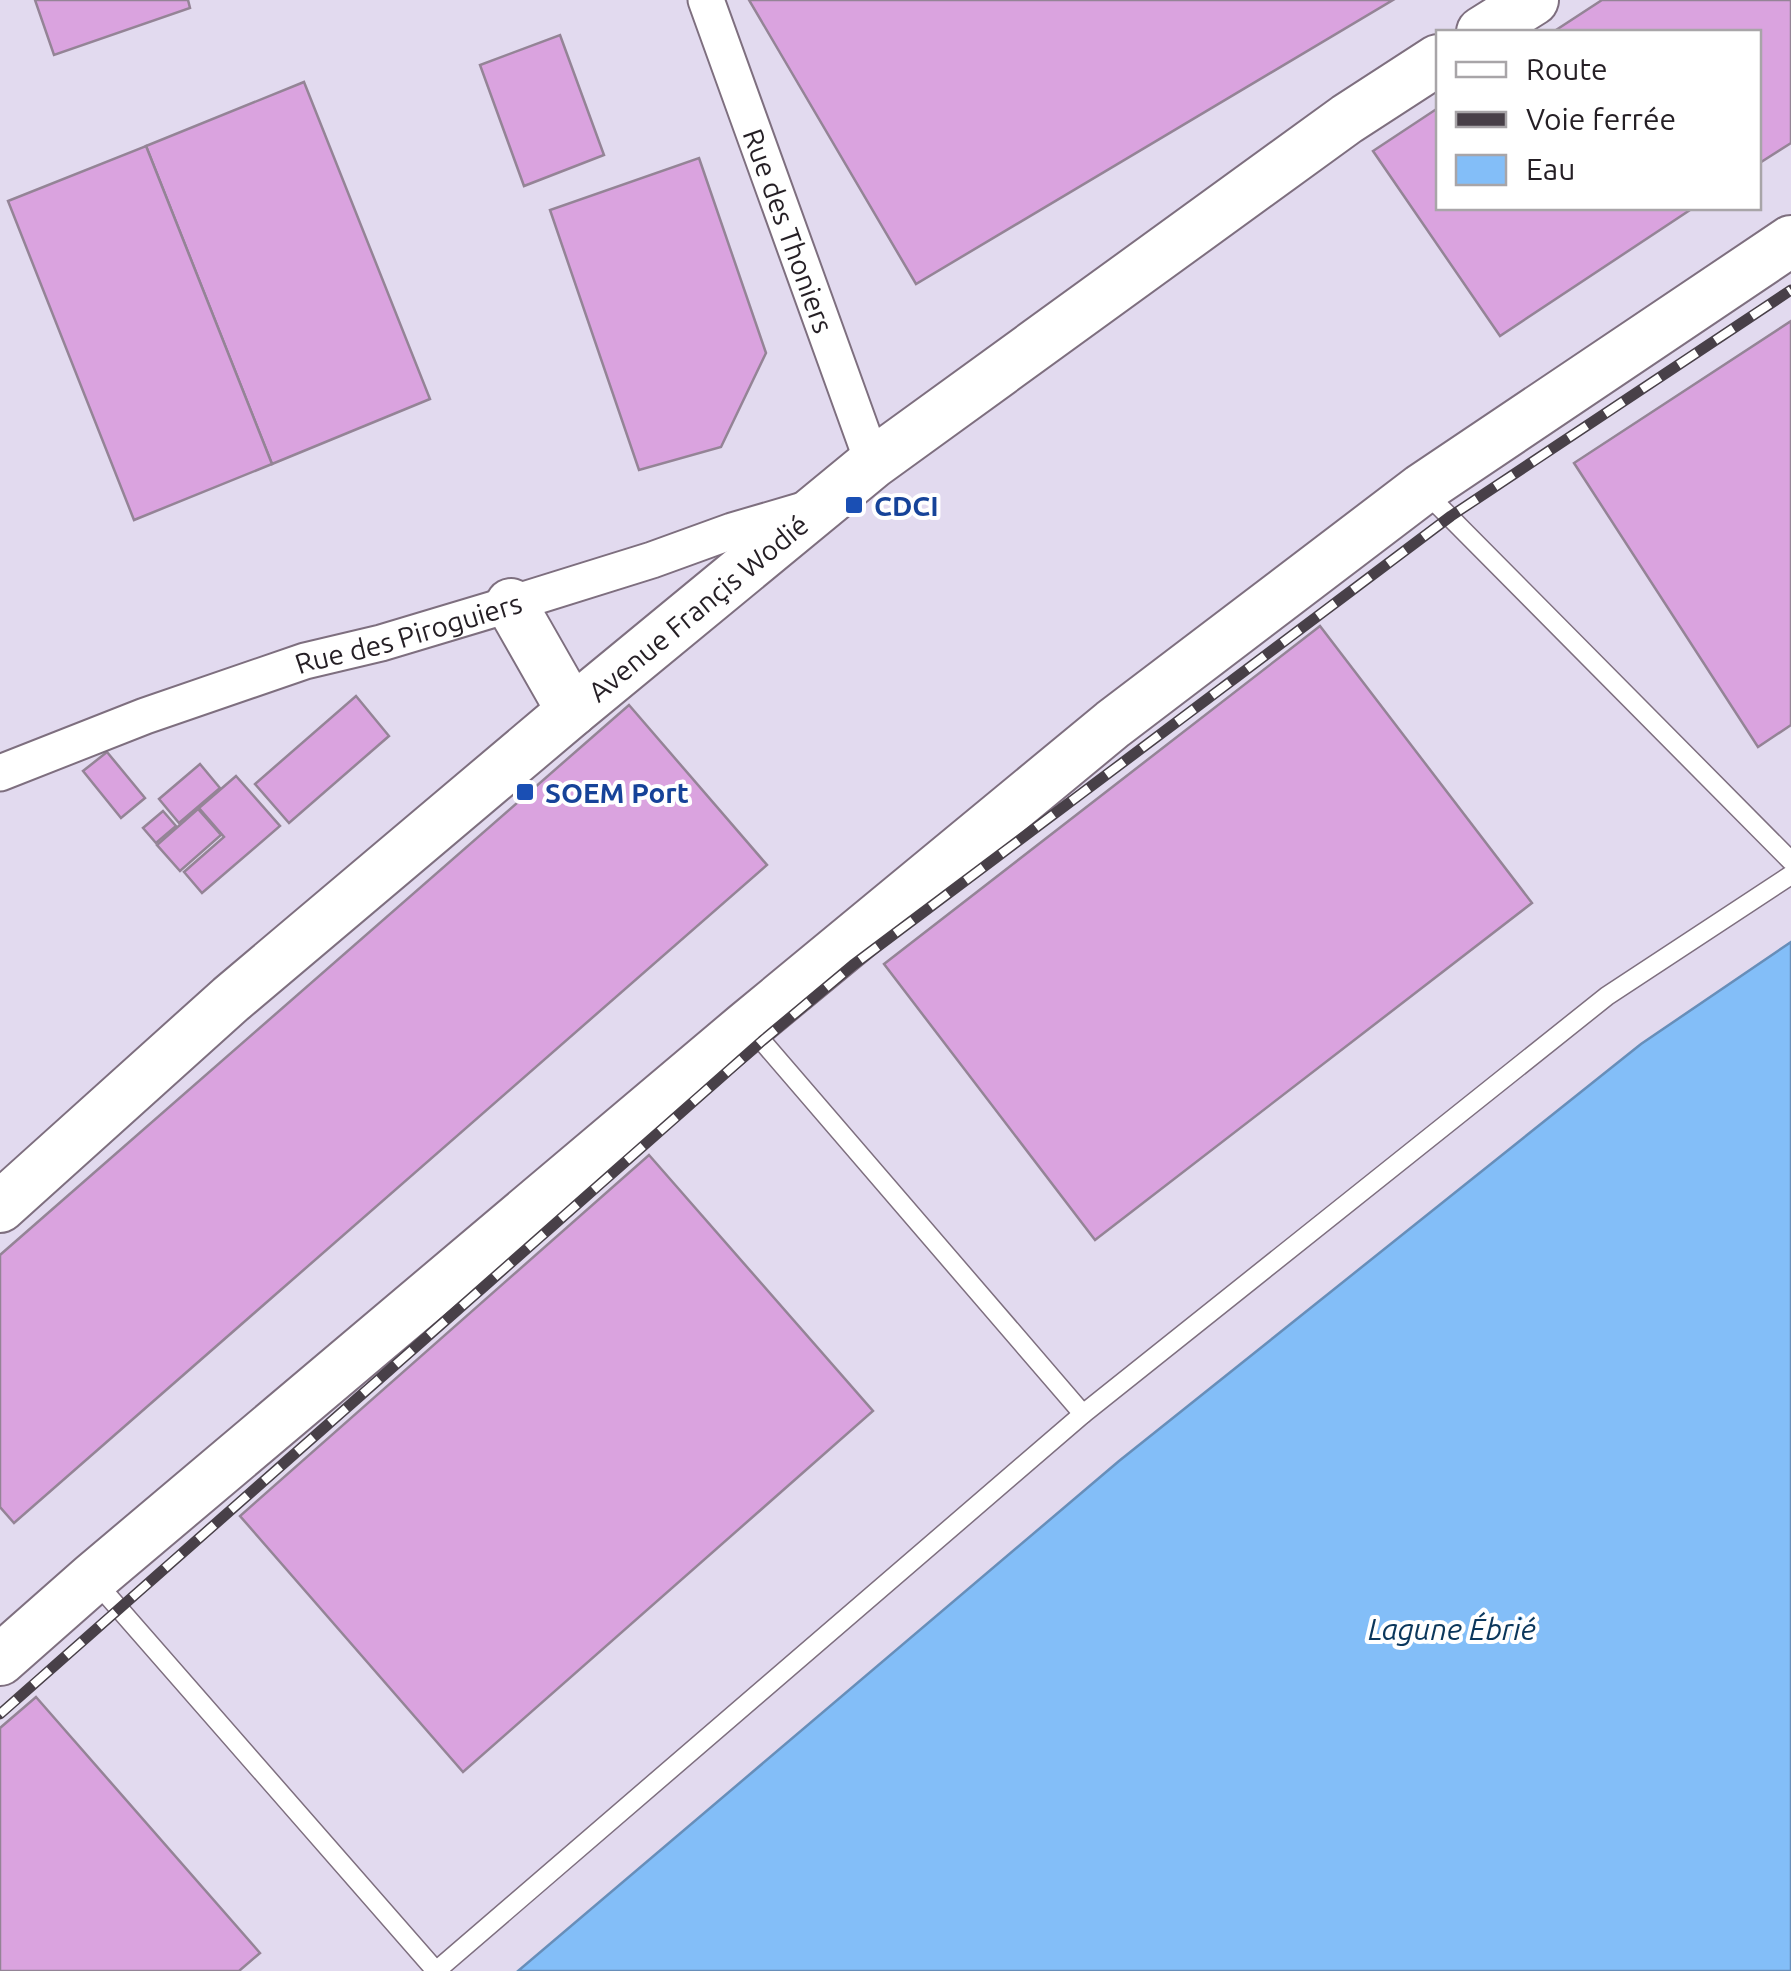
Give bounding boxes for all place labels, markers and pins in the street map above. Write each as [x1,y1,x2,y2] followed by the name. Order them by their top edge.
[874,490,939,521] place label: CDCI
[843,494,865,516] marker: CDCI
[545,777,689,808] place label: SOEM Port
[514,781,536,803] marker: SOEM Port

